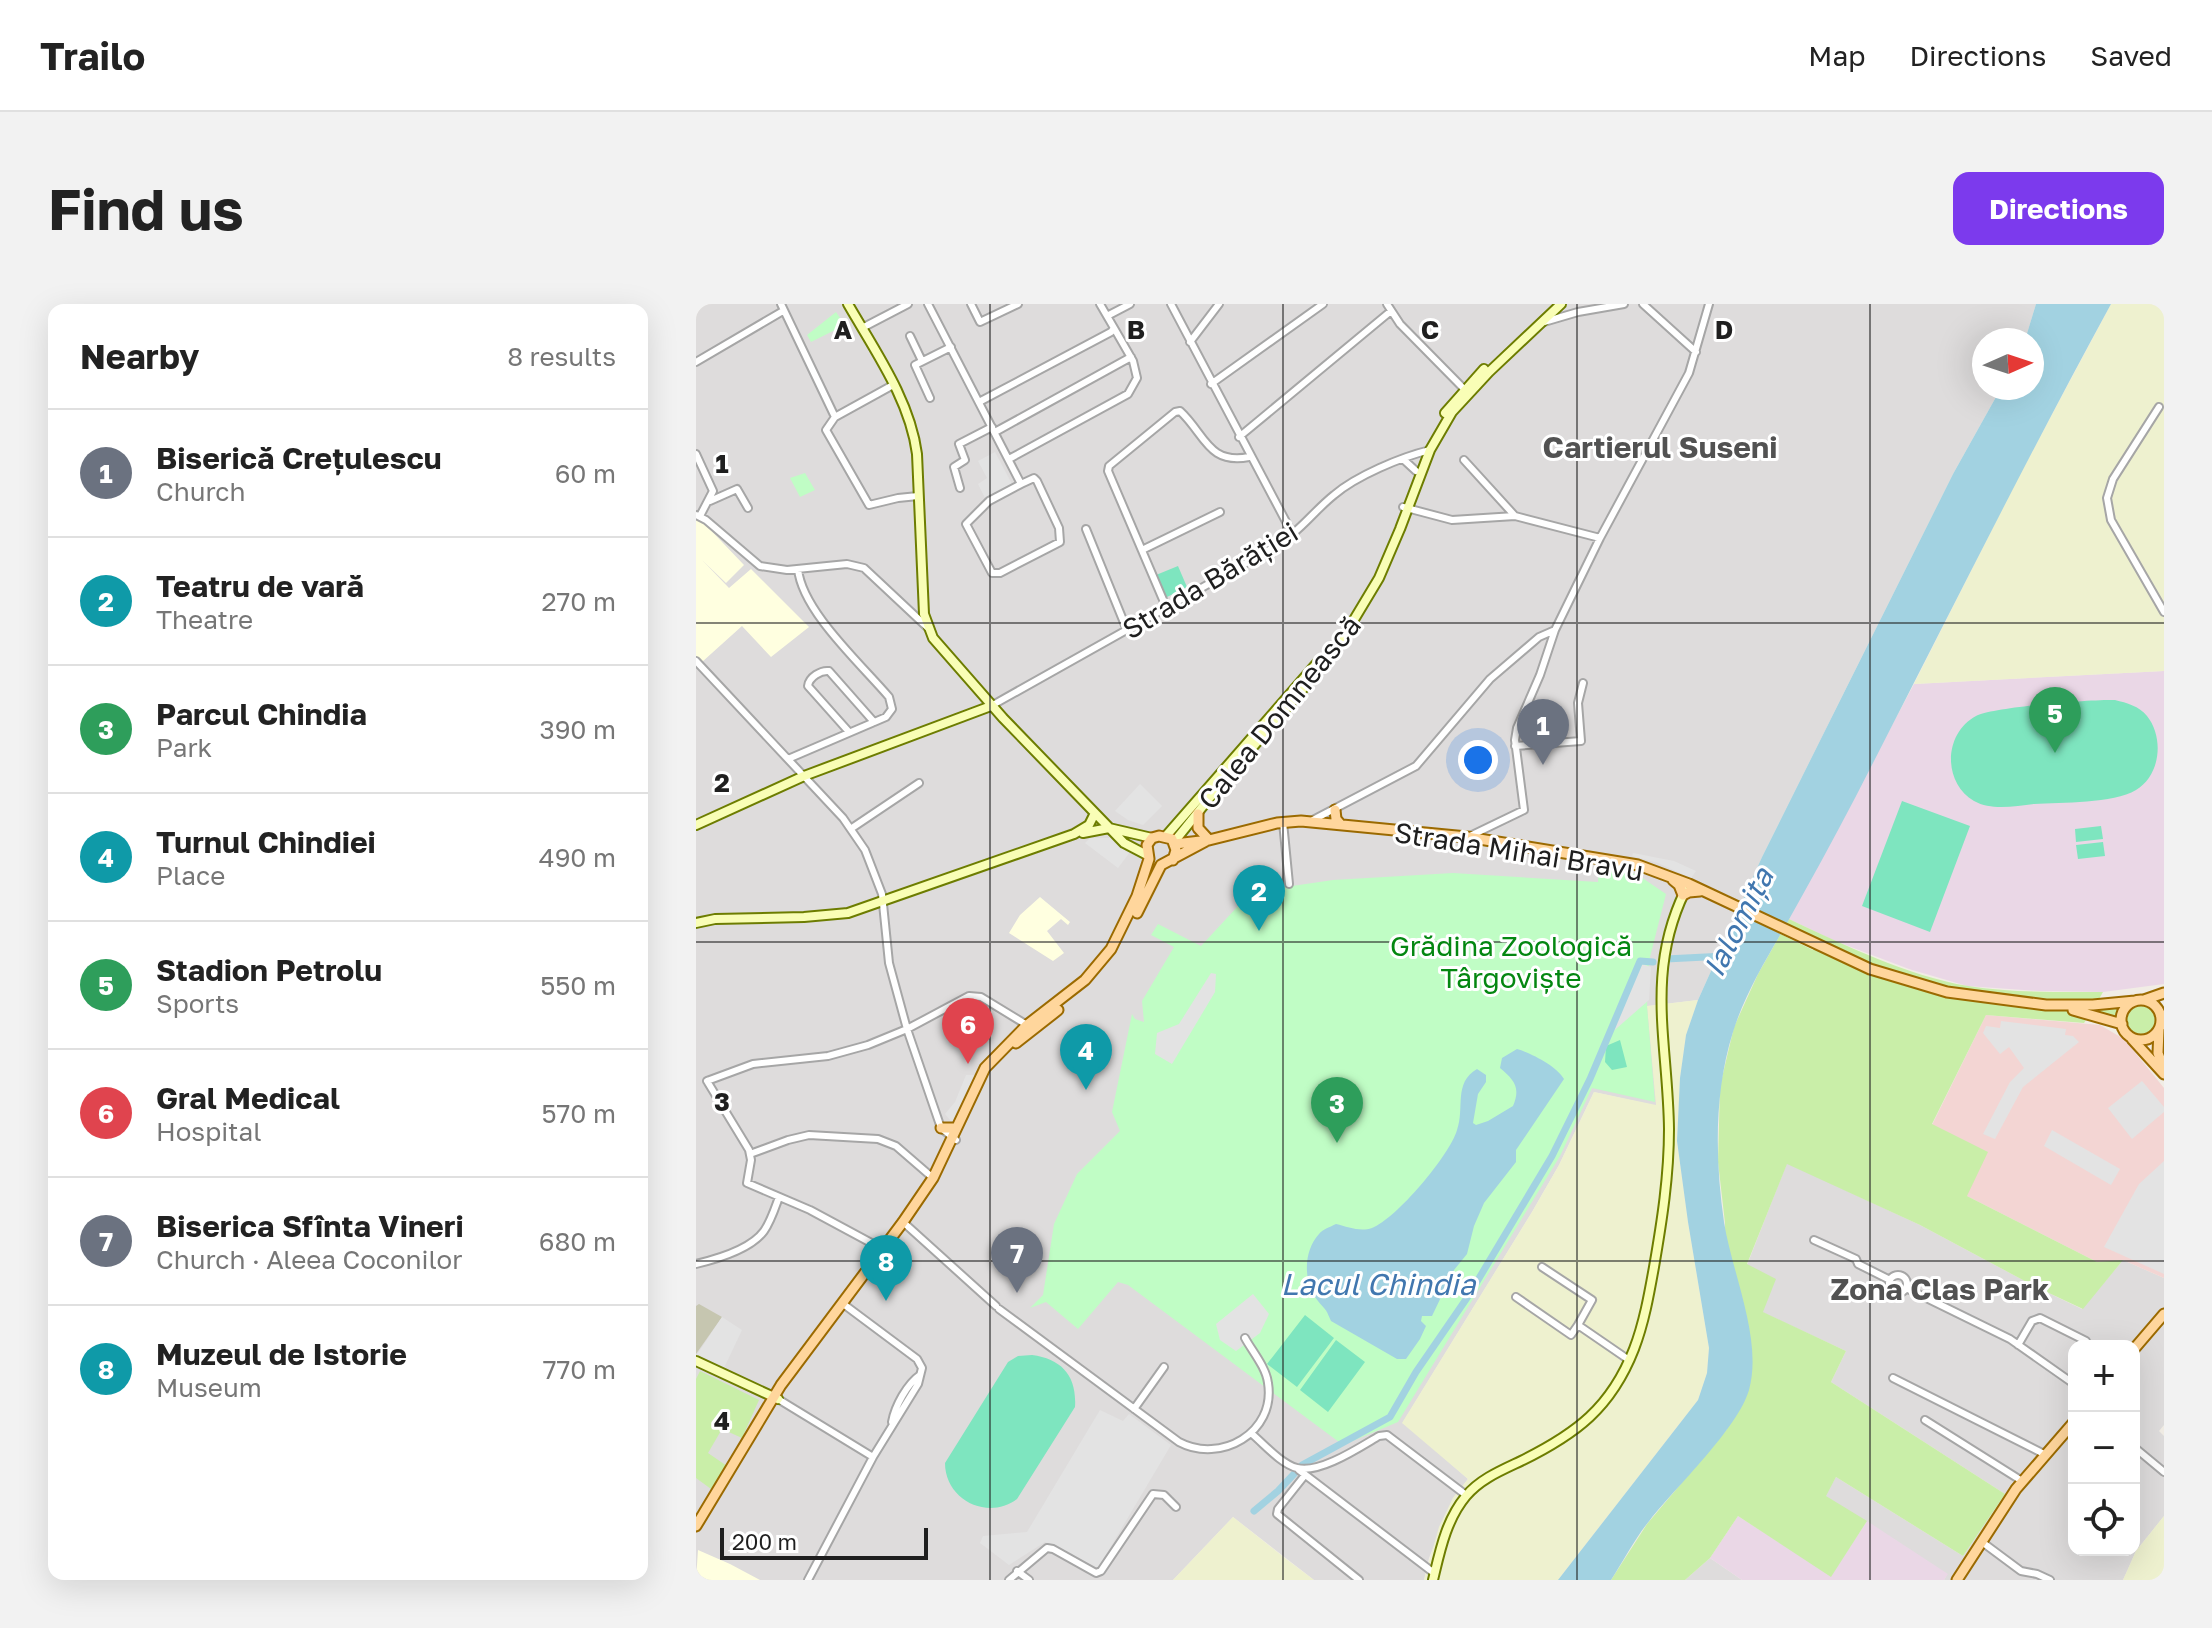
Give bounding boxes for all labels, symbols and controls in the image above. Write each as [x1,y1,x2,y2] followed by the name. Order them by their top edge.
[40,33,145,78] text: Trailo
[1808,39,1865,72] text: Map
[1909,39,2046,72] text: Directions
[2090,39,2172,72] text: Saved
[1953,172,2164,245] button: Directions
[48,175,244,242] text: Find us
[834,314,853,345] text: A
[1127,314,1145,345] text: B
[1421,314,1439,345] text: C
[1715,314,1733,345] text: D
[1972,328,2044,400] north arrow
[80,336,200,376] text: Nearby
[507,341,616,372] text: 8 results
[1543,429,1777,465] district label: Cartierul Suseni
[156,440,442,476] text: Biserică Crețulescu
[715,448,729,479] text: 1
[99,458,113,489] text: 1
[555,458,616,489] text: 60 m
[156,476,245,507] text: Church
[1116,515,1304,646] street label: Strada Bărăției
[156,568,364,604] text: Teatru de vară
[98,586,114,617] text: 2
[542,586,616,617] text: 270 m
[156,604,253,635] text: Theatre
[1191,609,1367,815] street label: Calea Domnească
[2029,687,2081,753] pin: 5
[156,696,367,732] text: Parcul Chindia
[1517,699,1569,765] pin: 1
[98,714,114,745] text: 3
[539,714,616,745] text: 390 m
[156,732,212,763] text: Park
[1458,740,1498,780] your location
[714,767,730,798] text: 2
[1392,815,1646,887] street label: Strada Mihai Bravu
[156,824,376,860] text: Turnul Chindiei
[98,842,114,873] text: 4
[539,842,616,873] text: 490 m
[156,860,225,891] text: Place
[1695,861,1781,982] water label: Ialomița
[1233,865,1285,931] pin: 2
[1390,929,1632,994] park label: Grădina Zoologică Târgoviște
[156,952,382,988] text: Stadion Petrolu
[98,970,114,1001] text: 5
[540,970,616,1001] text: 550 m
[156,988,239,1019] text: Sports
[942,998,994,1064] pin: 6
[1060,1024,1112,1090] pin: 4
[1311,1077,1363,1143] pin: 3
[156,1080,340,1116] text: Gral Medical
[714,1086,730,1117] text: 3
[98,1098,114,1129] text: 6
[542,1098,616,1129] text: 570 m
[156,1116,262,1147] text: Hospital
[156,1208,464,1244] text: Biserica Sfînta Vineri
[99,1226,113,1257] text: 7
[539,1226,616,1257] text: 680 m
[991,1227,1043,1293] pin: 7
[860,1235,912,1301] pin: 8
[156,1244,462,1275] text: Church · Aleea Coconilor
[1281,1266,1476,1302] water label: Lacul Chindia
[1831,1271,2050,1307] district label: Zona Clas Park
[156,1336,407,1372] text: Muzeul de Istorie
[2068,1340,2140,1556] map controls
[2068,1340,2140,1412] button: +
[98,1354,114,1385] text: 8
[543,1354,616,1385] text: 770 m
[156,1372,262,1403] text: Museum
[714,1405,730,1436] text: 4
[2068,1412,2140,1484] button: −
[2068,1484,2140,1556] button: locate
[720,1524,928,1560] scale bar
[732,1528,797,1555] text: 200 m

